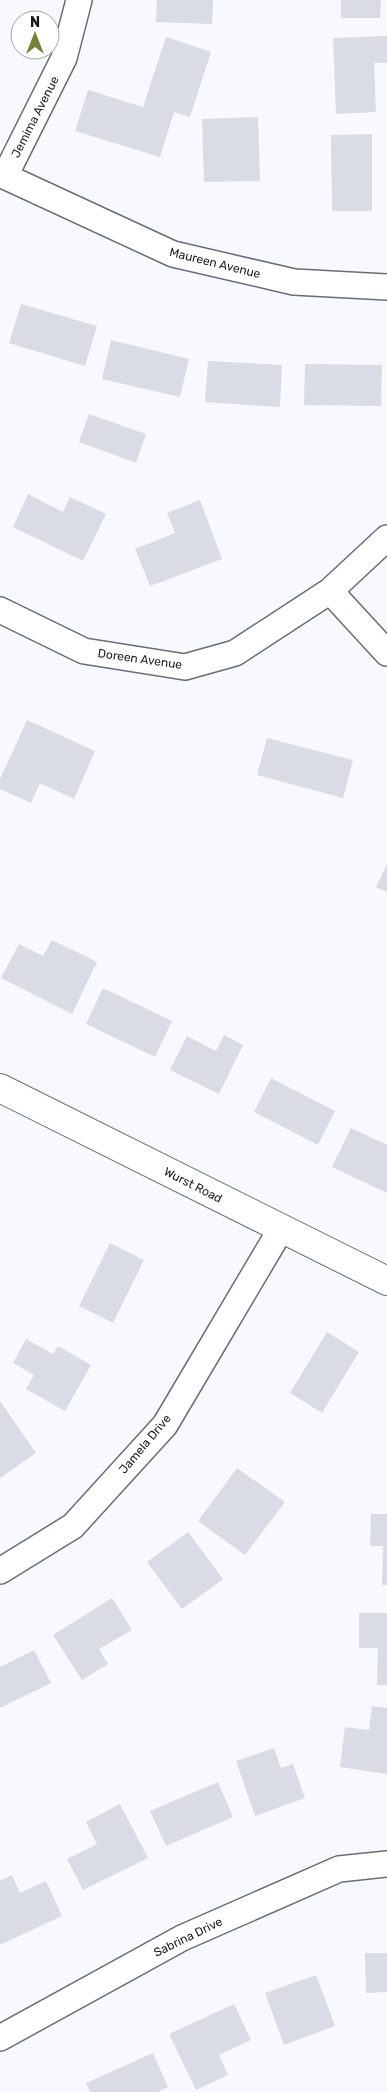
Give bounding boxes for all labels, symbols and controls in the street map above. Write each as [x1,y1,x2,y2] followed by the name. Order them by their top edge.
[10,10,60,60] north arrow
[30,14,40,31] text: N
[8,74,62,160] street label: Jemima Avenue
[168,245,262,281] street label: Maureen Avenue
[97,646,183,672] street label: Doreen Avenue
[162,1164,224,1206] street label: Wurst Road
[116,1411,174,1476] street label: Jamela Drive
[151,1914,225,1960] street label: Sabrina Drive

